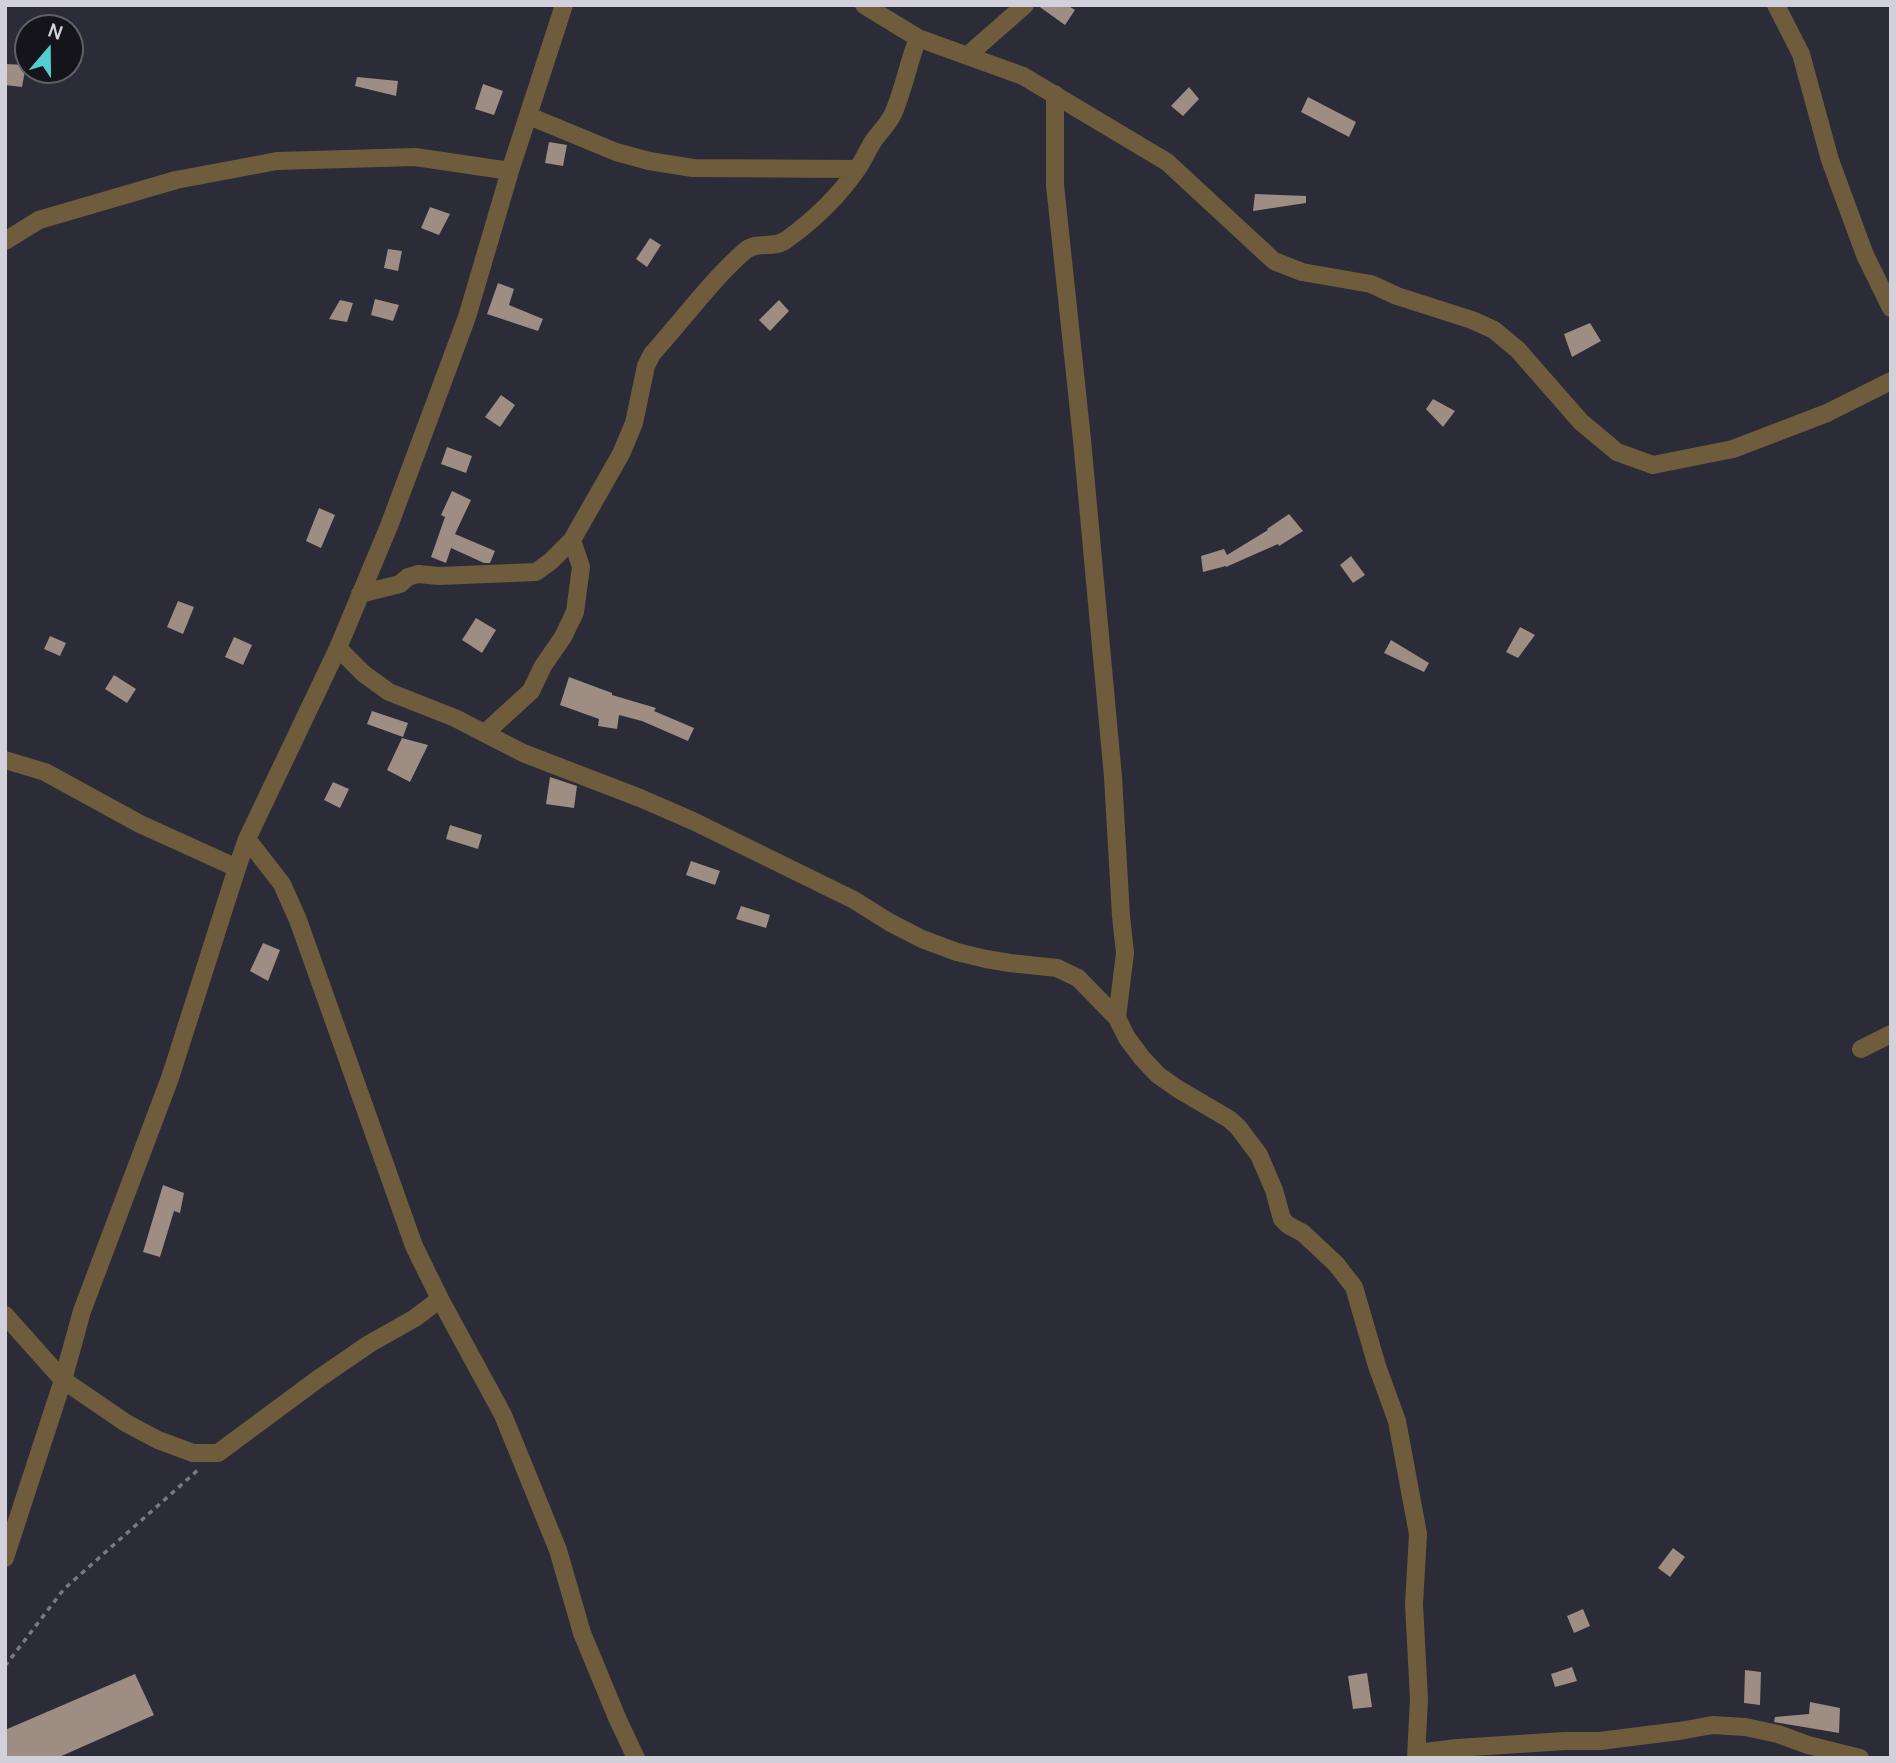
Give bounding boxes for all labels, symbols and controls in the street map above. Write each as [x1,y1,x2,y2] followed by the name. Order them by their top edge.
[14,14,84,84] north arrow
[45,17,66,46] text: N

